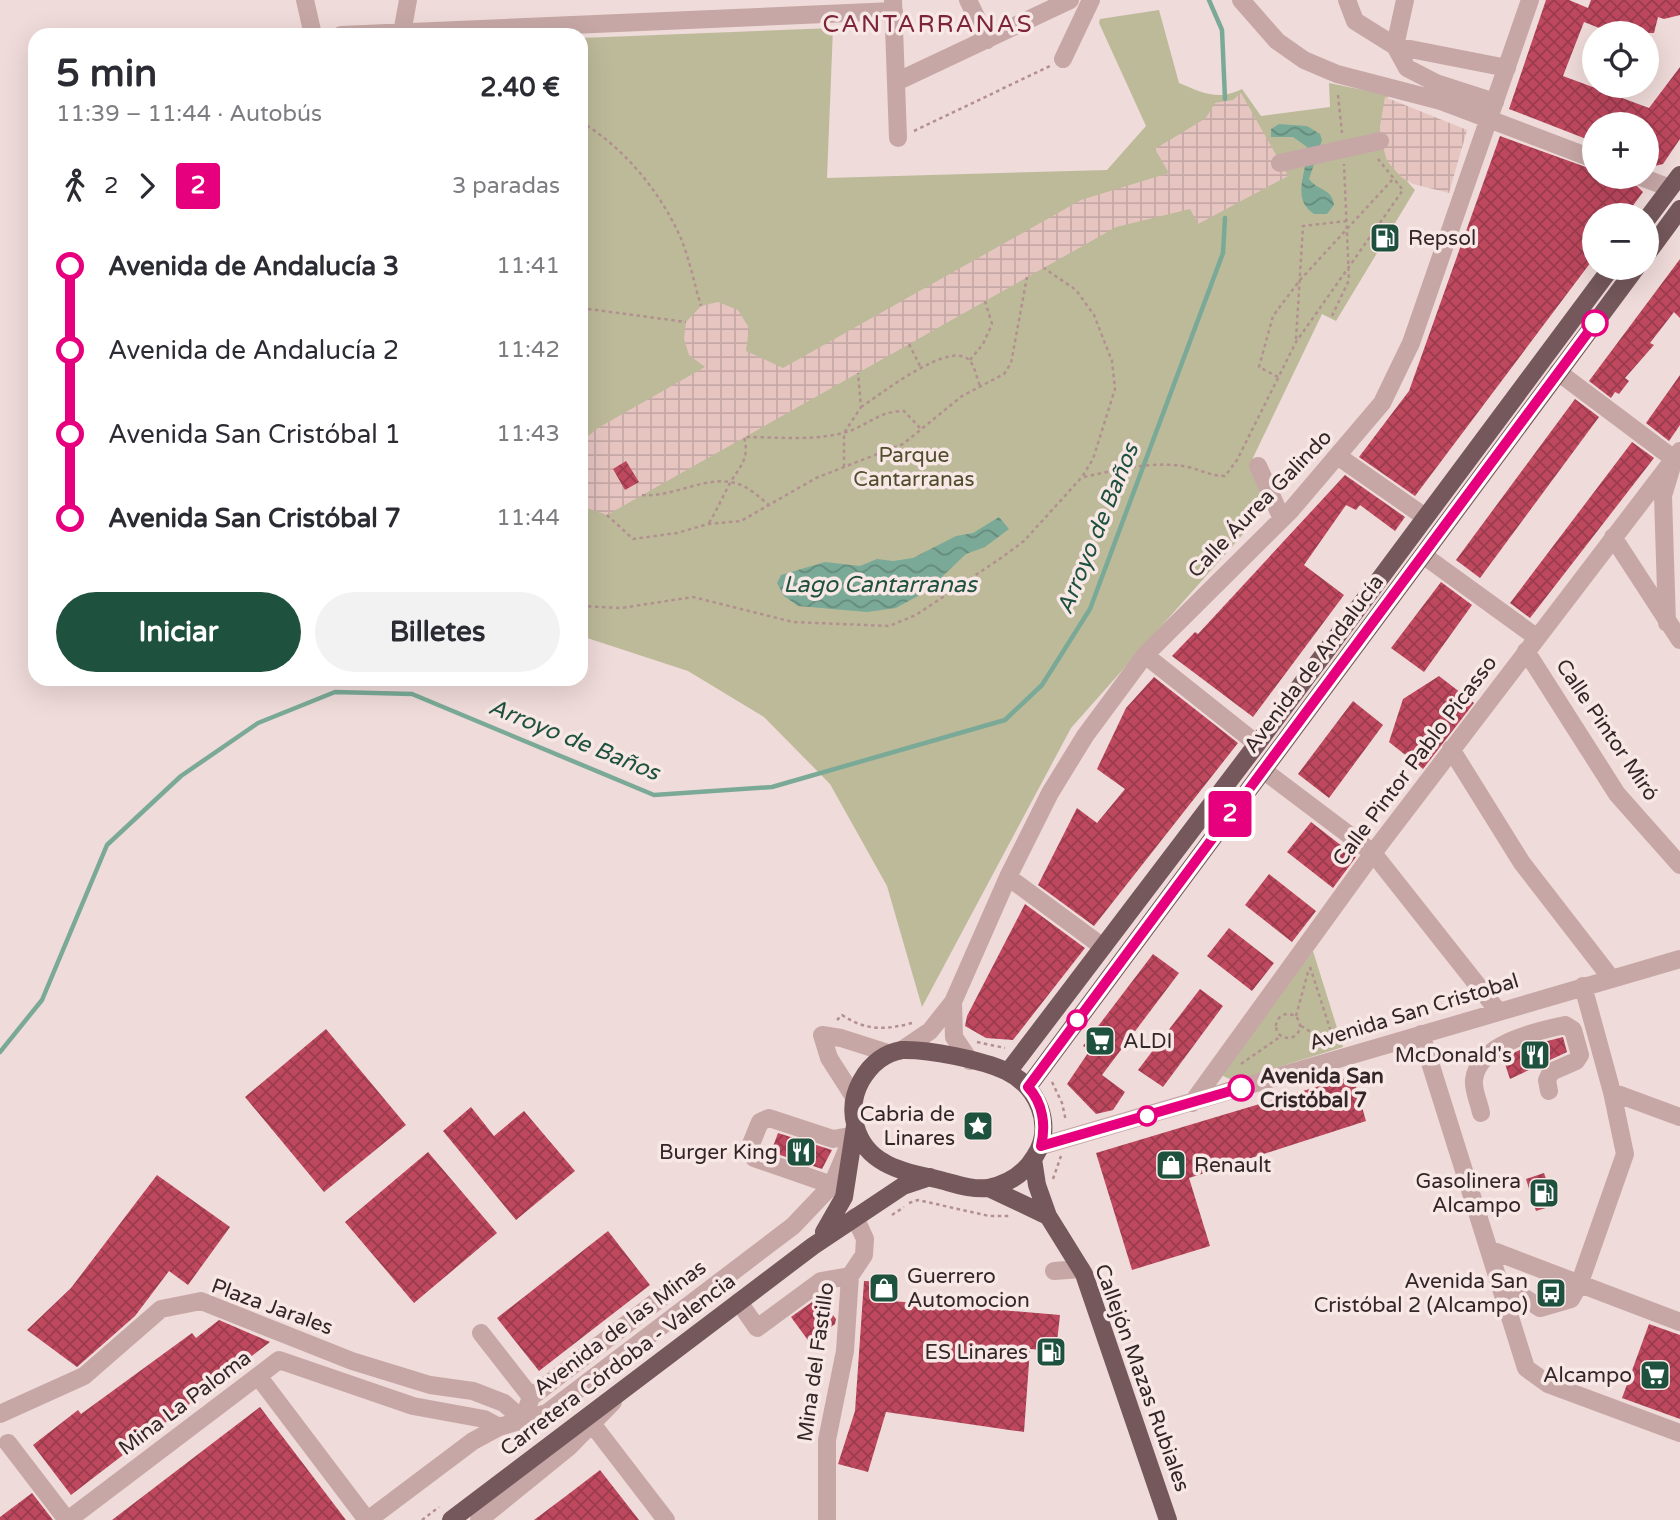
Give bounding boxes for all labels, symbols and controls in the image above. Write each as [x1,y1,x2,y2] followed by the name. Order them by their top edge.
[823,10,1033,39] district label: CANTARRANAS
[1582,21,1659,280] map controls
[1582,21,1659,98] button: locate
[56,51,157,97] text: 5 min
[480,72,560,103] text: 2.40 €
[56,100,322,128] text: 11:39 – 11:44 · Autobús
[1582,112,1659,189] button: +
[56,167,94,205] icon: walk
[128,167,166,205] icon: forward
[190,171,206,200] text: 2
[104,172,118,200] text: 2
[452,172,560,200] text: 3 paradas
[1582,203,1659,280] button: −
[1368,221,1402,255] fuel station icon: Repsol
[1408,226,1476,251] place label: Repsol
[108,251,399,282] text: Avenida de Andalucía 3
[496,252,560,280] text: 11:41
[1582,310,1608,336] unlabelled marker
[108,335,399,366] text: Avenida de Andalucía 2
[496,336,560,364] text: 11:42
[108,419,401,450] text: Avenida San Cristóbal 1
[496,420,560,448] text: 11:43
[1183,425,1337,583] street label: Calle Áurea Galindo
[1051,438,1146,618] water label: Arroyo de Baños
[853,443,975,492] park label: Parque Cantarranas
[108,503,401,534] text: Avenida San Cristóbal 7
[496,504,560,532] text: 11:44
[1239,570,1389,758] street label: Avenida de Andalucía
[783,571,979,599] water label: Lago Cantarranas
[56,592,301,672] button: Iniciar
[315,592,560,672] button: Billetes
[1328,651,1502,871] street label: Calle Pintor Pablo Picasso
[1550,654,1664,806] street label: Calle Pintor Miró
[485,693,665,788] water label: Arroyo de Baños
[1207,791,1253,837] line badge: 2
[1222,799,1238,828] text: 2
[1306,968,1522,1056] street label: Avenida San Cristobal
[1067,1010,1087,1030] unlabelled marker
[1083,1024,1117,1058] supermarket icon: ALDI
[1123,1029,1173,1054] place label: ALDI
[1518,1038,1552,1072] restaurant icon: McDonald's
[1395,1043,1512,1068] place label: McDonald's
[1260,1064,1384,1113] place label: Avenida San Cristóbal 7
[1228,1075,1254,1101] marker: Avenida San Cristóbal 7
[860,1102,955,1151] place label: Cabria de Linares
[1137,1106,1157,1126] unlabelled marker
[961,1109,995,1143] place icon: Cabria de Linares
[784,1135,818,1169] restaurant icon: Burger King
[659,1140,778,1165] place label: Burger King
[1154,1148,1188,1182] shop icon: Renault
[1194,1153,1271,1178] place label: Renault
[1415,1169,1521,1218] place label: Gasolinera Alcampo
[1527,1176,1561,1210] fuel station icon: Gasolinera Alcampo
[529,1255,711,1401] street label: Avenida de las Minas
[1089,1261,1195,1495] street label: Callejón Mazas Rubiales
[907,1264,1030,1313] place label: Guerrero Automocion
[496,1268,740,1462] street label: Carretera Córdoba - Valencia
[1314,1269,1528,1318] place label: Avenida San Cristóbal 2 (Alcampo)
[867,1271,901,1305] shop icon: Guerrero Automocion
[208,1273,336,1341] street label: Plaza Jarales
[1534,1276,1568,1310] bus stop icon: Avenida San Cristóbal 2 (Alcampo)
[792,1281,840,1443] street label: Mina del Fastillo
[1034,1335,1068,1369] fuel station icon: ES Linares
[925,1340,1028,1365] place label: ES Linares
[114,1345,256,1461] street label: Mina La Paloma
[1638,1358,1672,1392] supermarket icon: Alcampo
[1543,1363,1632,1388] place label: Alcampo

